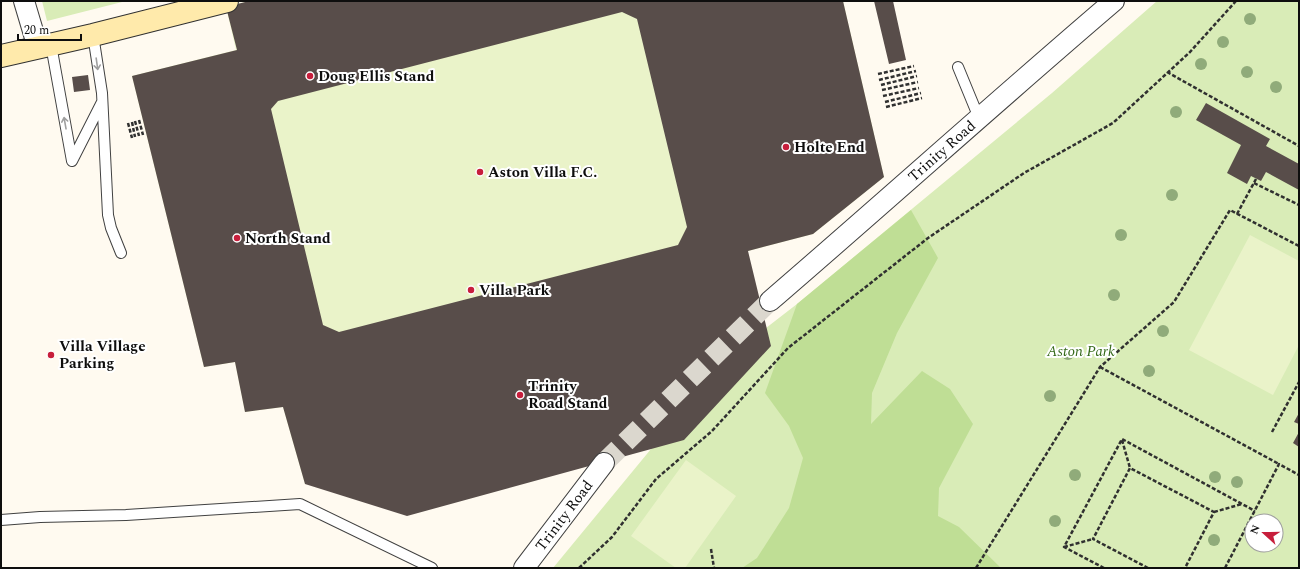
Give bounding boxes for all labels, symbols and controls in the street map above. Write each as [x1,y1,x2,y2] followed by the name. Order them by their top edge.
[18,16,81,42] scale bar
[24,21,49,40] text: 20 m
[93,57,101,70] one-way arrow
[318,65,435,88] place label: Doug Ellis Stand
[305,71,315,81] marker: Doug Ellis Stand
[903,115,981,187] street label: Trinity Road
[61,116,69,129] one-way arrow
[794,136,865,159] place label: Holte End
[781,142,791,152] marker: Holte End
[488,161,597,184] place label: Aston Villa F.C.
[475,167,485,177] marker: Aston Villa F.C.
[245,227,331,250] place label: North Stand
[232,233,242,243] marker: North Stand
[479,279,550,302] place label: Villa Park
[466,285,476,295] marker: Villa Park
[59,335,146,375] place label: Villa Village Parking
[1046,340,1115,363] park label: Aston Park
[46,350,56,360] marker: Villa Village Parking
[528,375,608,415] place label: Trinity Road Stand
[515,390,525,400] marker: Trinity Road Stand
[529,475,599,556] street label: Trinity Road
[1244,513,1284,553] north arrow
[1246,522,1265,537] text: N

